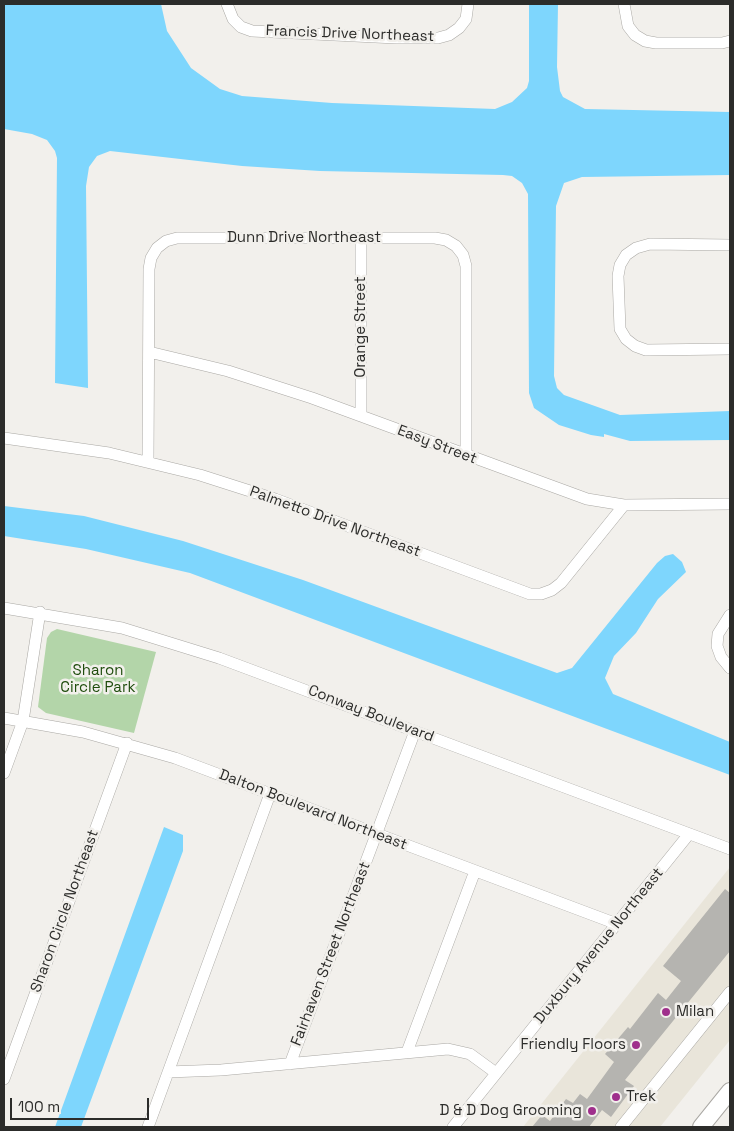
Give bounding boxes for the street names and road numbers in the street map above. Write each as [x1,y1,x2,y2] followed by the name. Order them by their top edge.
[265,22,435,46] street label: Francis Drive Northeast
[227,229,381,247] street label: Dunn Drive Northeast
[352,276,370,378] street label: Orange Street
[395,422,479,468] street label: Easy Street
[247,483,423,561] street label: Palmetto Drive Northeast
[305,682,437,746] street label: Conway Boulevard
[216,766,410,854] street label: Dalton Boulevard Northeast
[27,827,103,995] street label: Sharon Circle Northeast
[288,859,374,1049] street label: Fairhaven Street Northeast
[531,864,667,1028] street label: Duxbury Avenue Northeast

